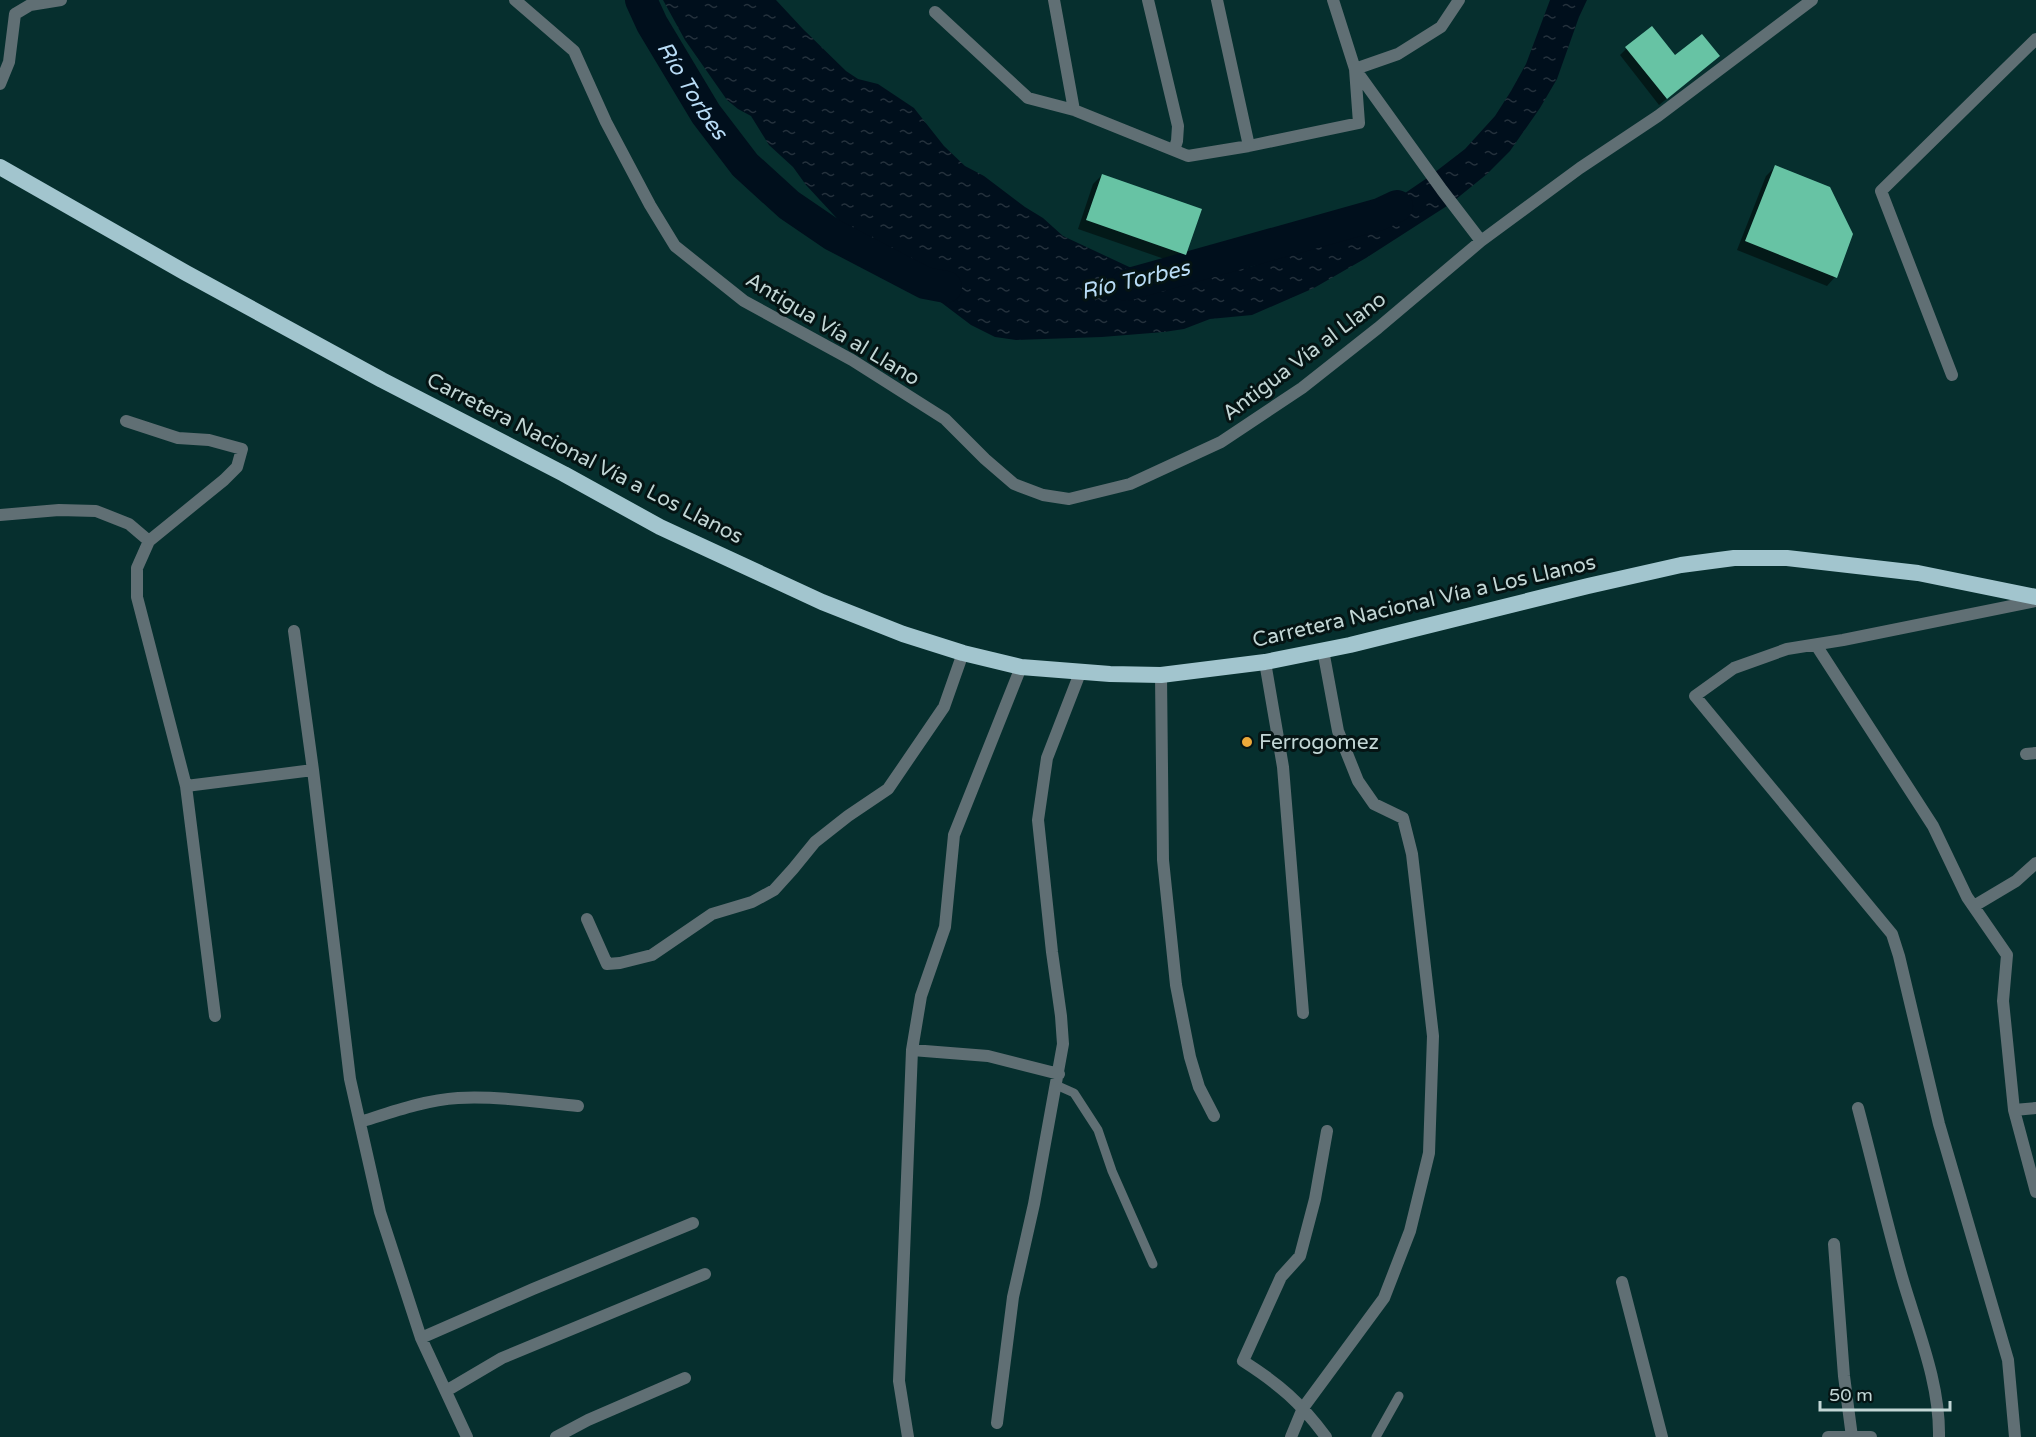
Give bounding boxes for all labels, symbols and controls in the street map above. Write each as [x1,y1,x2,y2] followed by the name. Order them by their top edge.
[651,37,734,146] water label: Río Torbes
[1078,255,1194,305] water label: Río Torbes
[741,268,924,391] street label: Antigua Vía al Llano
[1217,287,1391,426] street label: Antigua Vía al Llano
[422,368,747,549] street label: Carretera Nacional Vía a Los Llanos
[1250,550,1598,653] street label: Carretera Nacional Vía a Los Llanos
[1259,730,1379,755] place label: Ferrogomez
[1240,735,1254,749] marker: Ferrogomez
[1820,1374,1950,1412] scale bar
[1829,1384,1873,1406] text: 50 m

